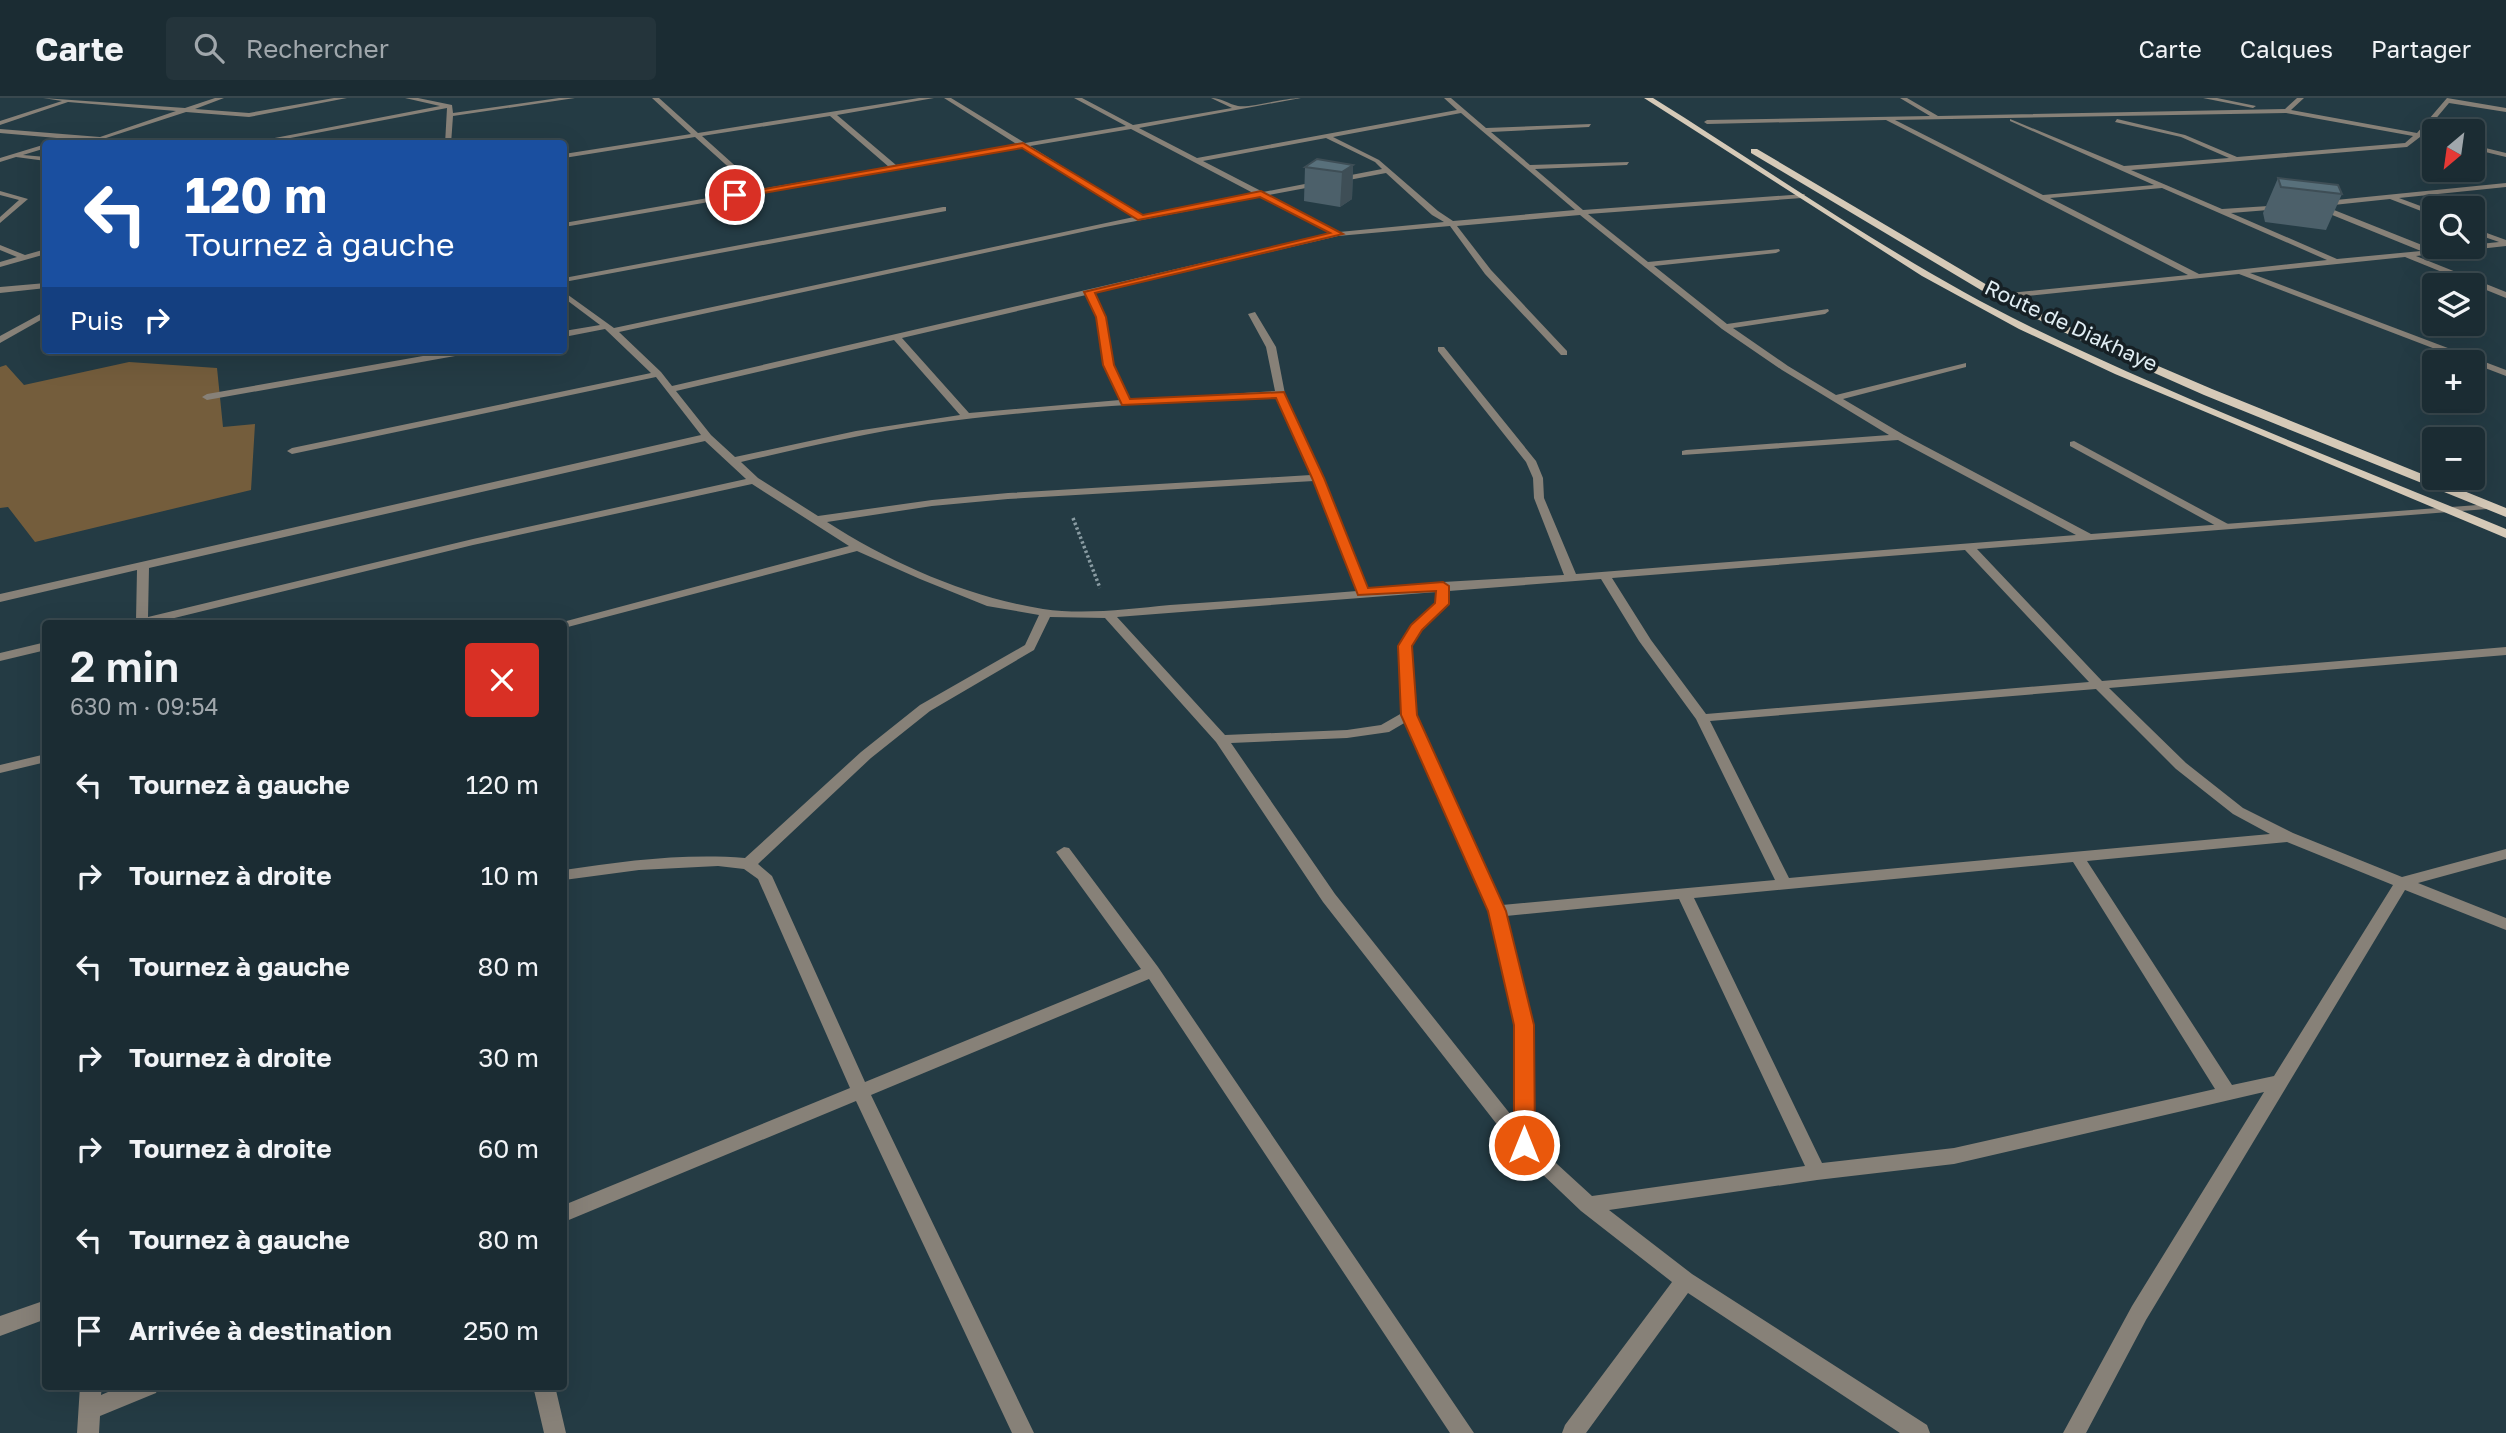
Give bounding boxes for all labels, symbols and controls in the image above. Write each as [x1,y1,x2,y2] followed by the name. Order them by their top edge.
[166,17,656,80] search box
[35,29,124,68] text: Carte
[190,29,228,67] icon: search
[246,33,389,64] text: Rechercher
[2138,34,2202,63] text: Carte
[2240,34,2333,63] text: Calques
[2371,34,2471,63] text: Partager
[2422,119,2485,182] north arrow
[2422,119,2485,490] map controls
[185,165,327,224] text: 120 m
[705,165,765,225] pin
[70,168,161,259] icon: left
[716,176,754,214] icon: arrive
[2422,196,2485,259] button: search
[185,225,454,263] text: Tournez à gauche
[2422,273,2485,336] button: layers
[1981,274,2162,376] street label: Route de Diakhaye
[138,301,176,339] icon: right
[70,305,124,336] text: Puis
[2422,350,2485,413] button: +
[2422,427,2485,490] button: −
[70,641,179,691] text: 2 min
[465,643,539,717] button: close
[70,692,219,720] text: 630 m · 09:54
[70,766,108,804] icon: left
[129,769,350,800] text: Tournez à gauche
[466,769,539,800] text: 120 m
[70,857,108,895] icon: right
[129,860,332,891] text: Tournez à droite
[481,860,539,891] text: 10 m
[70,948,108,986] icon: left
[129,951,350,982] text: Tournez à gauche
[478,951,539,982] text: 80 m
[70,1039,108,1077] icon: right
[129,1042,332,1073] text: Tournez à droite
[478,1042,539,1073] text: 30 m
[1487,1108,1561,1182] position arrow
[70,1130,108,1168] icon: right
[129,1133,332,1164] text: Tournez à droite
[478,1133,539,1164] text: 60 m
[70,1221,108,1259] icon: left
[129,1224,350,1255] text: Tournez à gauche
[478,1224,539,1255] text: 80 m
[70,1312,108,1350] icon: arrive
[129,1315,392,1346] text: Arrivée à destination
[463,1315,539,1346] text: 250 m

